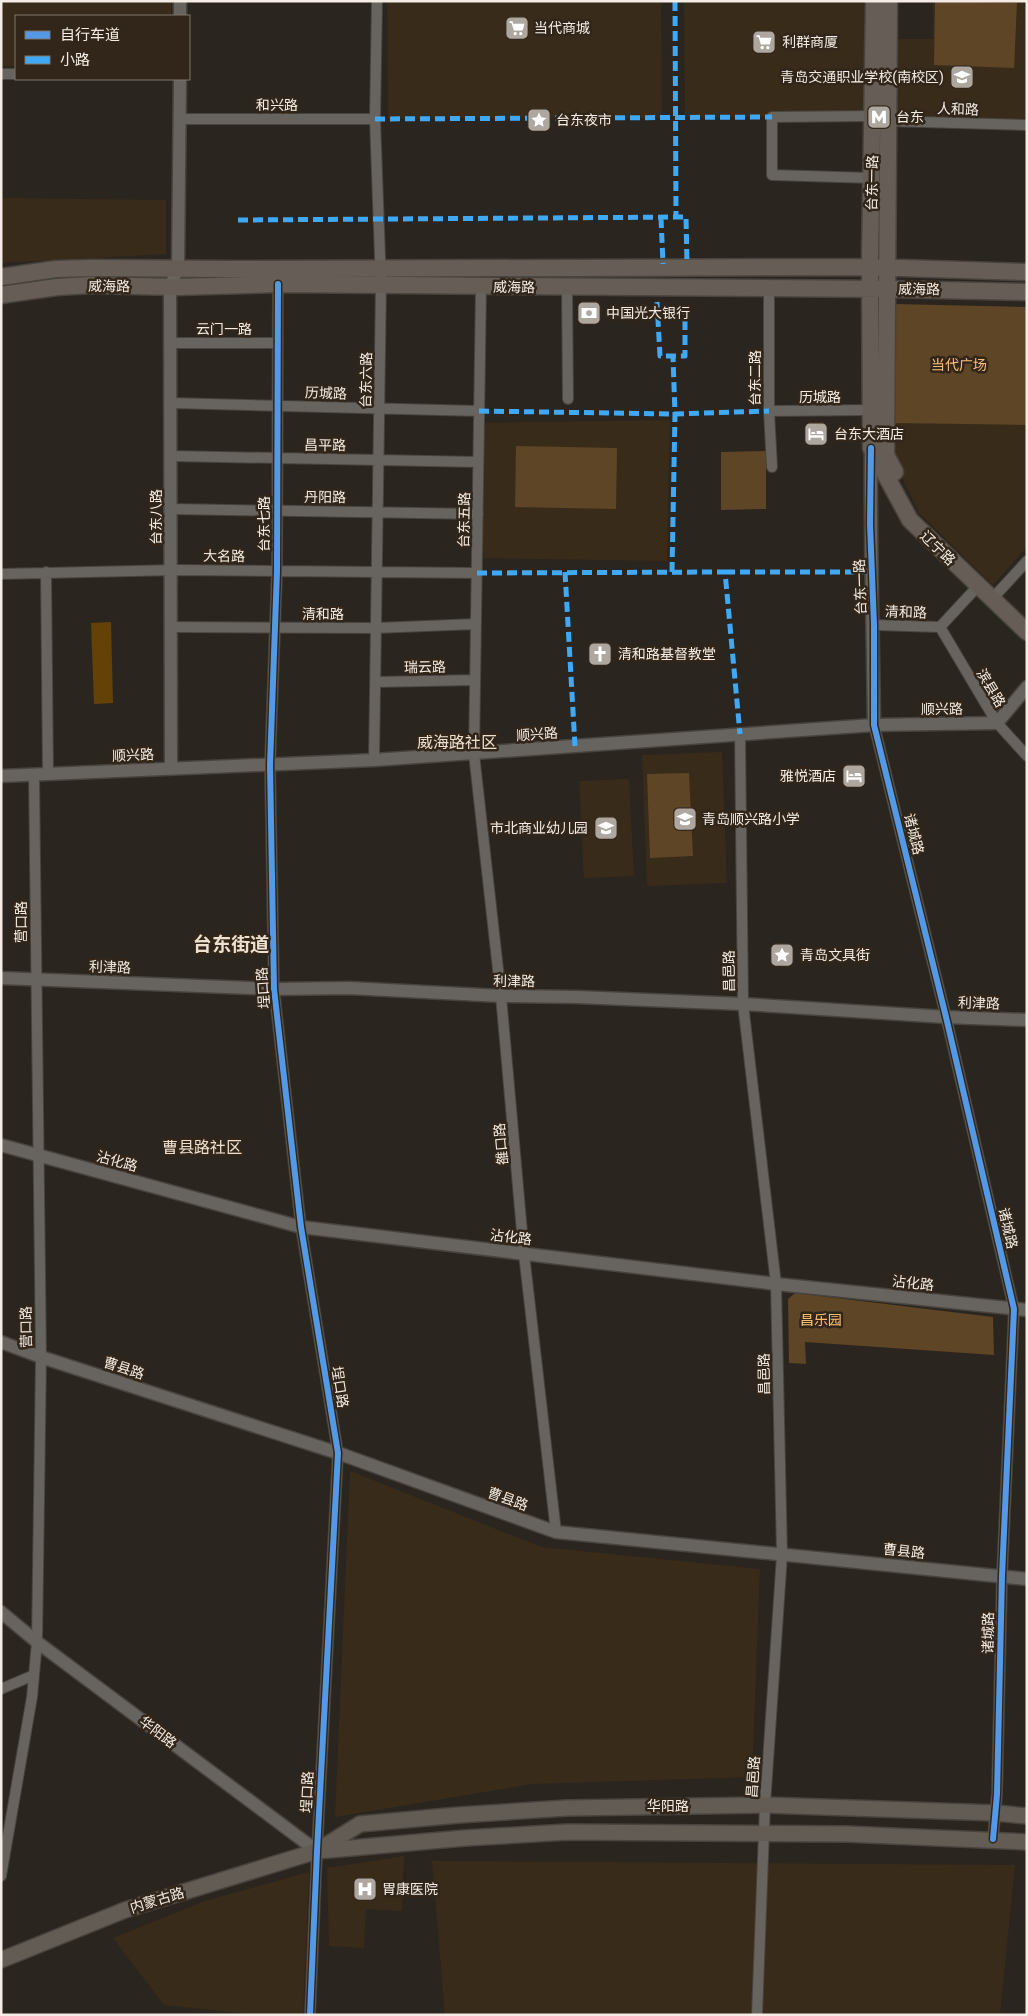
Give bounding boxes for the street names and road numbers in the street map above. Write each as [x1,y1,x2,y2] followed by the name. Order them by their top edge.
[256,97,298,113] street label: 和兴路
[937,100,979,118] street label: 人和路
[864,155,880,211] street label: 台东一路
[88,278,130,294] street label: 威海路
[493,279,535,295] street label: 威海路
[898,281,940,297] street label: 威海路
[196,321,252,337] street label: 云门一路
[747,350,763,406] street label: 台东二路
[358,352,374,408] street label: 台东六路
[305,384,347,402] street label: 历城路
[799,389,841,405] street label: 历城路
[304,437,346,453] street label: 昌平路
[148,489,164,545] street label: 台东八路
[304,489,346,505] street label: 丹阳路
[456,492,472,548] street label: 台东五路
[256,496,272,552] street label: 台东七路
[917,528,959,568] street label: 辽宁路
[203,548,245,564] street label: 大名路
[851,559,869,615] street label: 台东一路
[885,603,927,621] street label: 清和路
[302,606,344,622] street label: 清和路
[404,659,446,675] street label: 瑞云路
[973,666,1009,710] street label: 滨县路
[921,701,963,717] street label: 顺兴路
[515,725,559,743] street label: 顺兴路
[112,746,154,764] street label: 顺兴路
[901,812,927,856] street label: 诸城路
[13,901,29,943] street label: 营口路
[721,950,737,992] street label: 昌邑路
[89,958,131,976] street label: 利津路
[254,966,272,1010] street label: 埕口路
[493,973,535,989] street label: 利津路
[958,994,1000,1012] street label: 利津路
[491,1122,511,1166] street label: 雒口路
[95,1148,139,1174] street label: 沾化路
[995,1206,1021,1250] street label: 诸城路
[489,1227,533,1247] street label: 沾化路
[891,1273,935,1293] street label: 沾化路
[18,1306,34,1348] street label: 营口路
[756,1353,772,1395] street label: 昌邑路
[102,1354,146,1382] street label: 曹县路
[329,1365,351,1409] street label: 埕口路
[486,1484,530,1514] street label: 曹县路
[882,1541,926,1561] street label: 曹县路
[980,1612,996,1654] street label: 诸城路
[136,1713,180,1751] street label: 华阳路
[744,1755,762,1799] street label: 昌邑路
[298,1771,316,1813] street label: 埕口路
[647,1798,689,1814] street label: 华阳路
[128,1884,186,1916] street label: 内蒙古路

